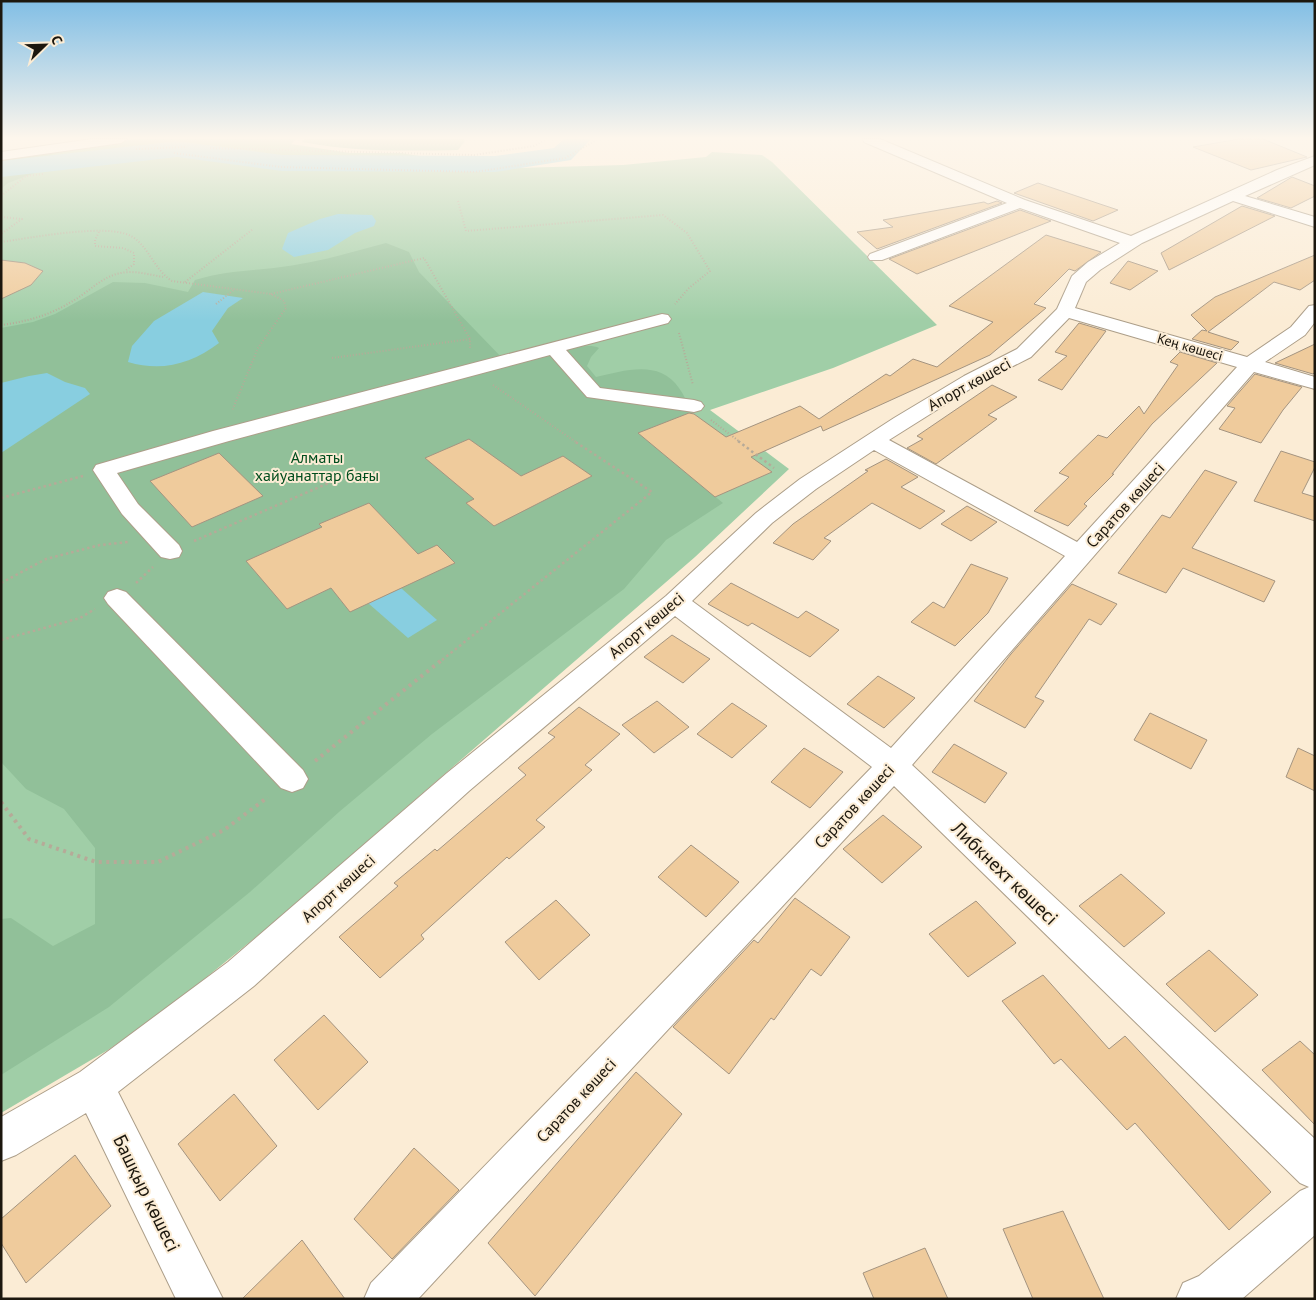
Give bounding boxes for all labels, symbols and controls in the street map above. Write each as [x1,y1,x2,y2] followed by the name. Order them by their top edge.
[20,20,70,70] north arrow
[47,33,67,47] text: С
[1155,329,1225,365] street label: Кең көшесі
[924,353,1014,415] street label: Апорт көшесі
[255,447,379,485] park label: Алматы хайуанаттар бағы
[1081,458,1169,552] street label: Саратов көшесі
[604,588,688,662] street label: Апорт көшесі
[810,760,898,852] street label: Саратов көшесі
[946,815,1063,930] street label: Либкнехт көшесі
[297,850,379,926] street label: Апорт көшесі
[532,1054,620,1146] street label: Саратов көшесі
[108,1130,186,1256] street label: Башқыр көшесі

